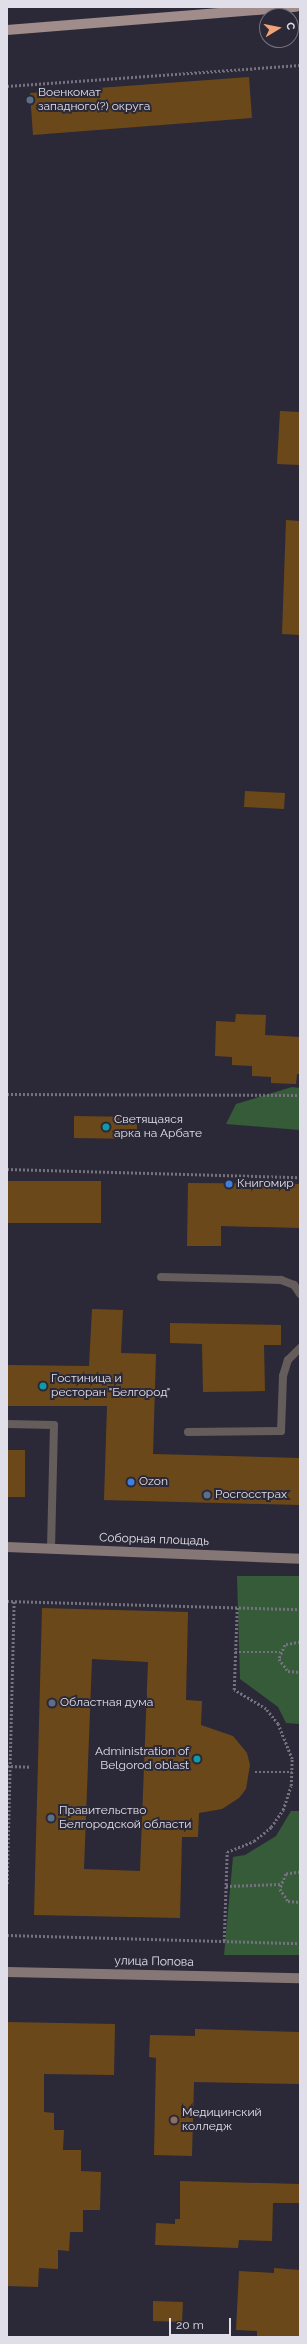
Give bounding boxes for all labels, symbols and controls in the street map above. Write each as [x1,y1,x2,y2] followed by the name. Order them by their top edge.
[259,8,299,48] north arrow
[283,21,297,31] text: С
[38,86,150,114] place label: Военкомат западного(?) округа
[25,95,35,105] marker: Военкомат западного(?) округа
[114,1113,202,1141] place label: Светящаяся арка на Арбате
[101,1122,111,1132] marker: Светящаяся арка на Арбате
[237,1177,294,1191] place label: Книгомир
[224,1179,234,1189] marker: Книгомир
[51,1372,171,1400] place label: Гостиница и ресторан "Белгород"
[38,1381,48,1391] marker: Гостиница и ресторан "Белгород"
[139,1475,168,1489] place label: Ozon
[126,1477,136,1487] marker: Ozon
[215,1488,287,1502] place label: Росгосстрах
[202,1490,212,1500] marker: Росгосстрах
[99,1531,209,1549] street label: Соборная площадь
[60,1696,153,1710] place label: Областная дума
[47,1698,57,1708] marker: Областная дума
[95,1745,189,1773] place label: Administration of Belgorod oblast
[192,1754,202,1764] marker: Administration of Belgorod oblast
[59,1804,191,1832] place label: Правительство Белгородской области
[46,1813,56,1823] marker: Правительство Белгородской области
[114,1954,194,1970] street label: улица Попова
[182,2106,262,2134] place label: Медицинский колледж
[169,2115,179,2125] marker: Медицинский колледж
[171,2310,233,2336] scale bar
[176,2318,204,2332] text: 20 m

